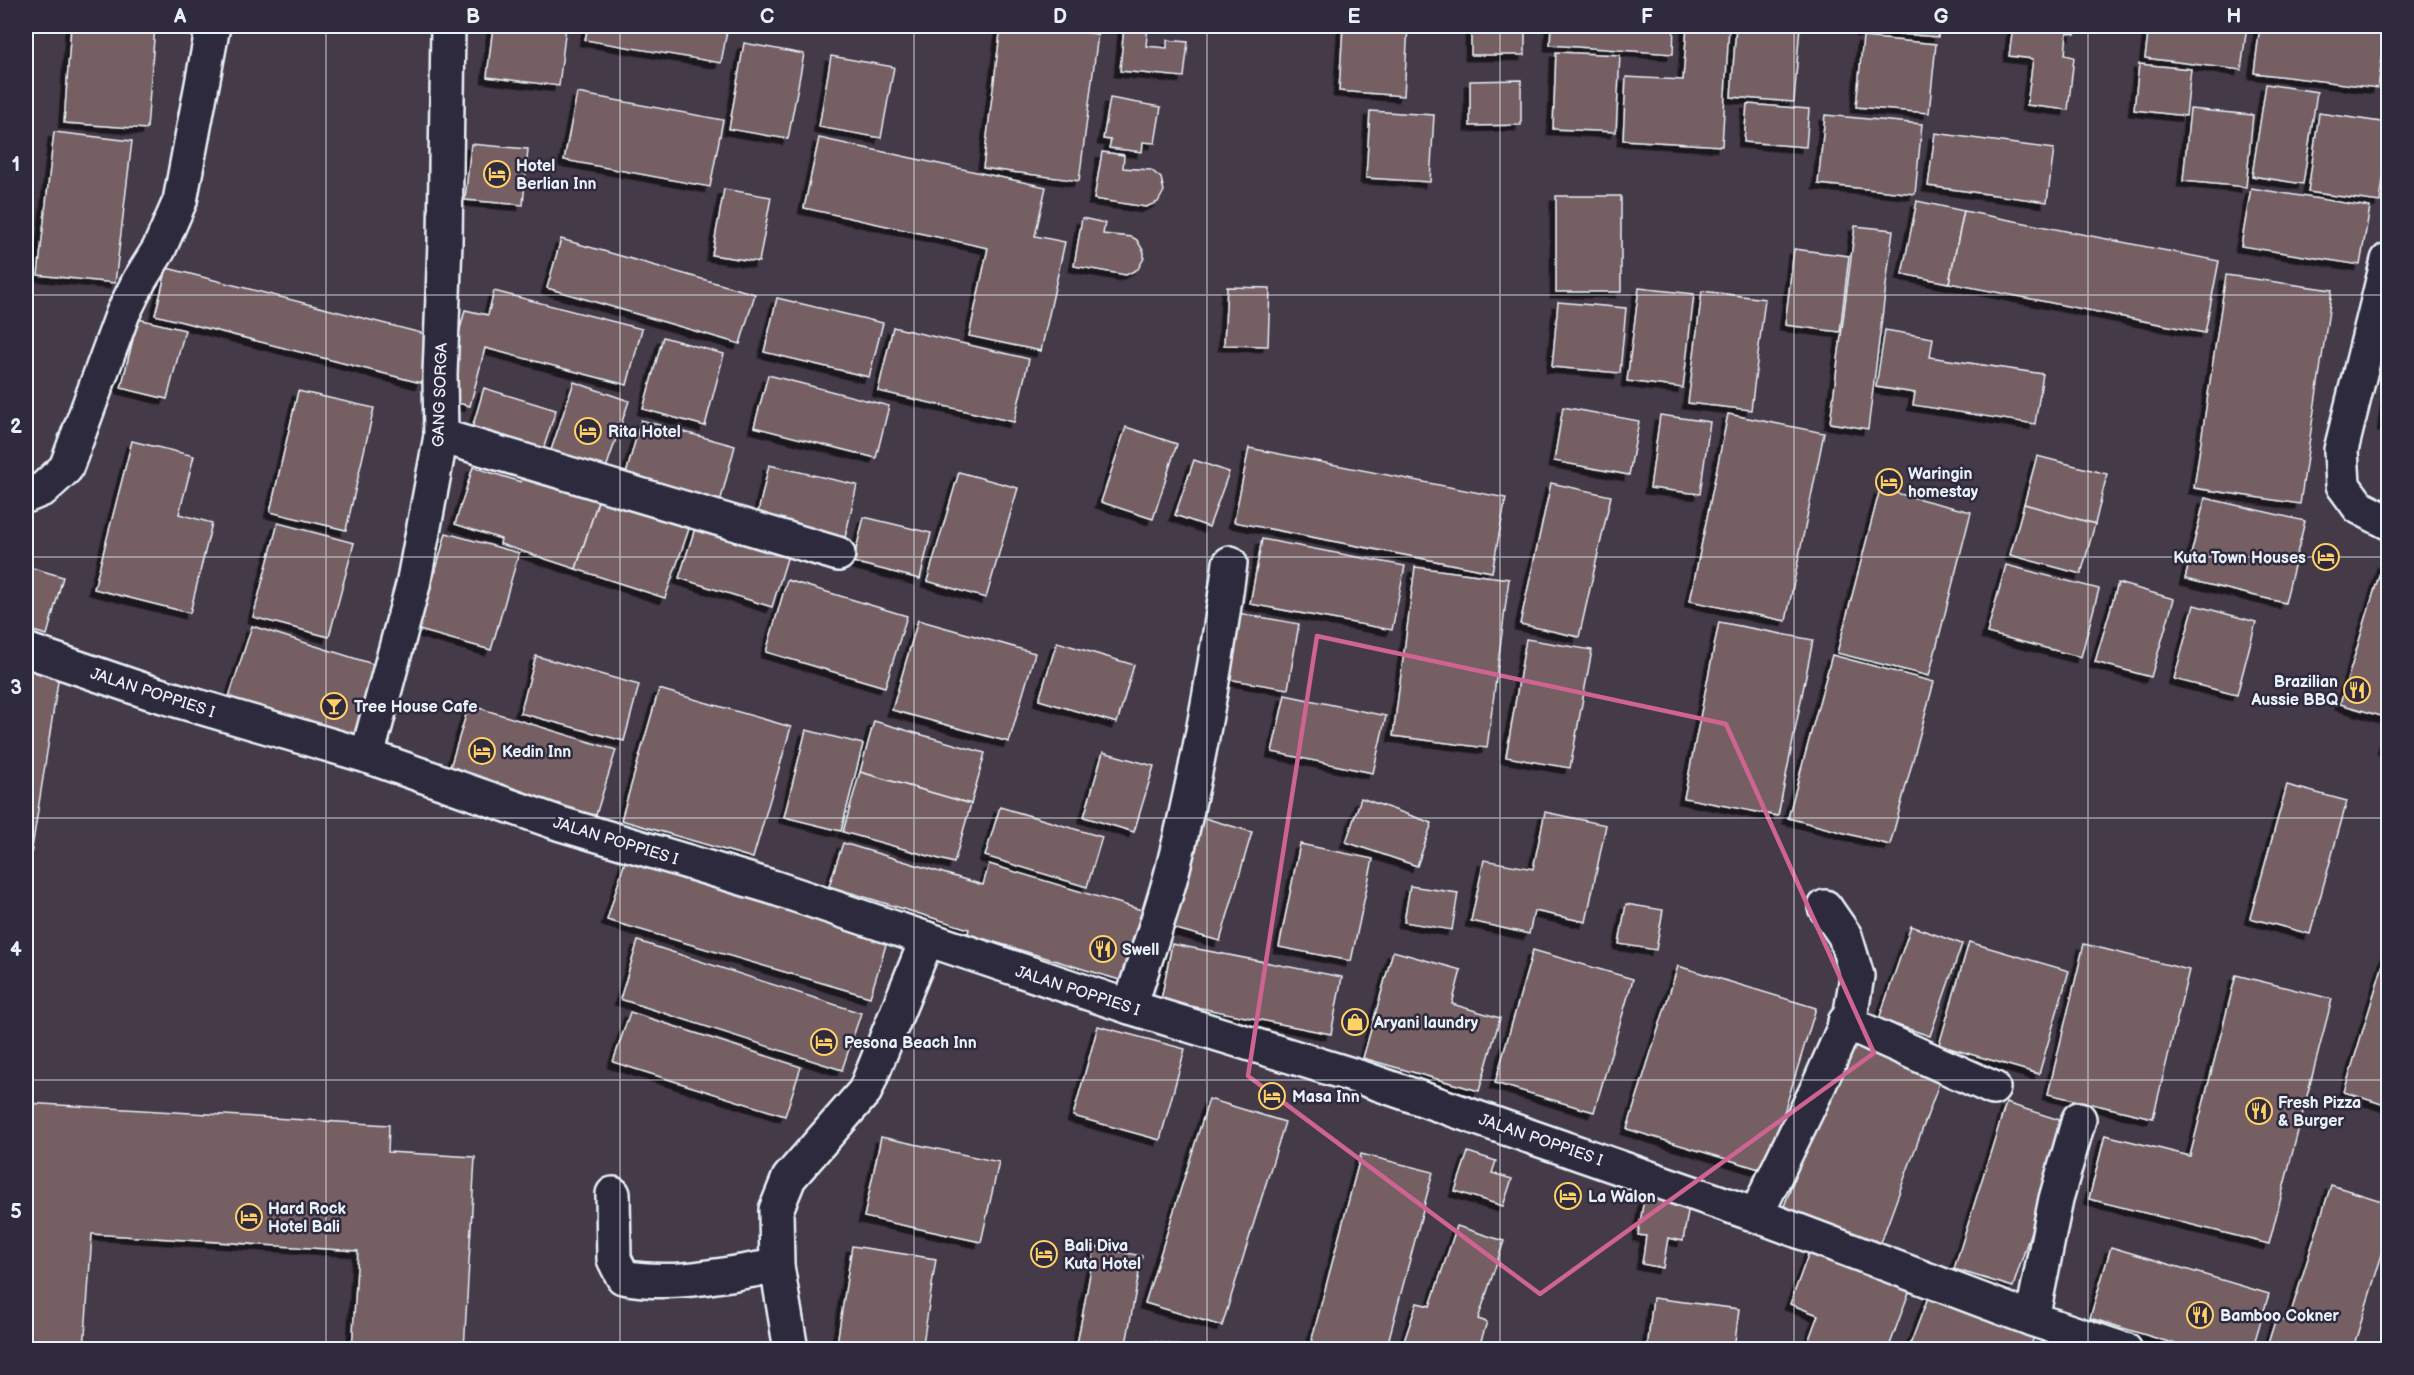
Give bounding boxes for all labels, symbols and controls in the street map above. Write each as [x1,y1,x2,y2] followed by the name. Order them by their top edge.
[173,5,187,29] text: A
[466,5,480,29] text: B
[760,5,774,29] text: C
[1053,5,1067,29] text: D
[1348,5,1361,29] text: E
[1641,5,1653,29] text: F
[1934,5,1949,29] text: G
[2227,5,2241,29] text: H
[12,153,20,177] text: 1
[516,157,597,194] place label: Hotel Berlian Inn
[482,159,512,189] hotel icon: Hotel Berlian Inn
[429,342,452,448] street label: GANG SORGA
[10,415,22,439] text: 2
[573,416,603,446] hotel icon: Rita Hotel
[608,423,681,442] place label: Rita Hotel
[1908,465,1979,502] place label: Waringin homestay
[1874,467,1904,497] hotel icon: Waringin homestay
[2311,542,2341,572] hotel icon: Kuta Town Houses
[2173,549,2306,568] place label: Kuta Town Houses
[88,664,217,722] street label: JALAN POPPIES I
[2251,673,2338,710] place label: Brazilian Aussie BBQ
[2342,675,2372,705] restaurant icon: Brazilian Aussie BBQ
[10,676,22,700] text: 3
[319,691,349,721] bar icon: Tree House Cafe
[354,698,477,717] place label: Tree House Cafe
[467,736,497,766] hotel icon: Kedin Inn
[502,743,571,762] place label: Kedin Inn
[551,813,680,869] street label: JALAN POPPIES I
[1088,934,1118,964] restaurant icon: Swell
[10,938,22,962] text: 4
[1122,941,1159,960] place label: Swell
[1013,962,1142,1020] street label: JALAN POPPIES I
[1340,1007,1370,1037] shop icon: Aryani laundry
[1373,1014,1479,1033] place label: Aryani laundry
[809,1027,839,1057] hotel icon: Pesona Beach Inn
[844,1034,977,1053] place label: Pesona Beach Inn
[1257,1081,1287,1111] hotel icon: Masa Inn
[1292,1088,1360,1107] place label: Masa Inn
[2278,1094,2361,1131] place label: Fresh Pizza & Burger
[2244,1096,2274,1126] restaurant icon: Fresh Pizza & Burger
[1476,1110,1605,1171] street label: JALAN POPPIES I
[1553,1181,1583,1211] hotel icon: La Walon
[1588,1188,1656,1207] place label: La Walon
[10,1200,22,1224] text: 5
[268,1200,347,1237] place label: Hard Rock Hotel Bali
[234,1202,264,1232] hotel icon: Hard Rock Hotel Bali
[1064,1237,1141,1274] place label: Bali Diva Kuta Hotel
[1029,1239,1059,1269] hotel icon: Bali Diva Kuta Hotel
[2185,1300,2215,1330] restaurant icon: Bamboo Cokner
[2220,1307,2340,1326] place label: Bamboo Cokner

